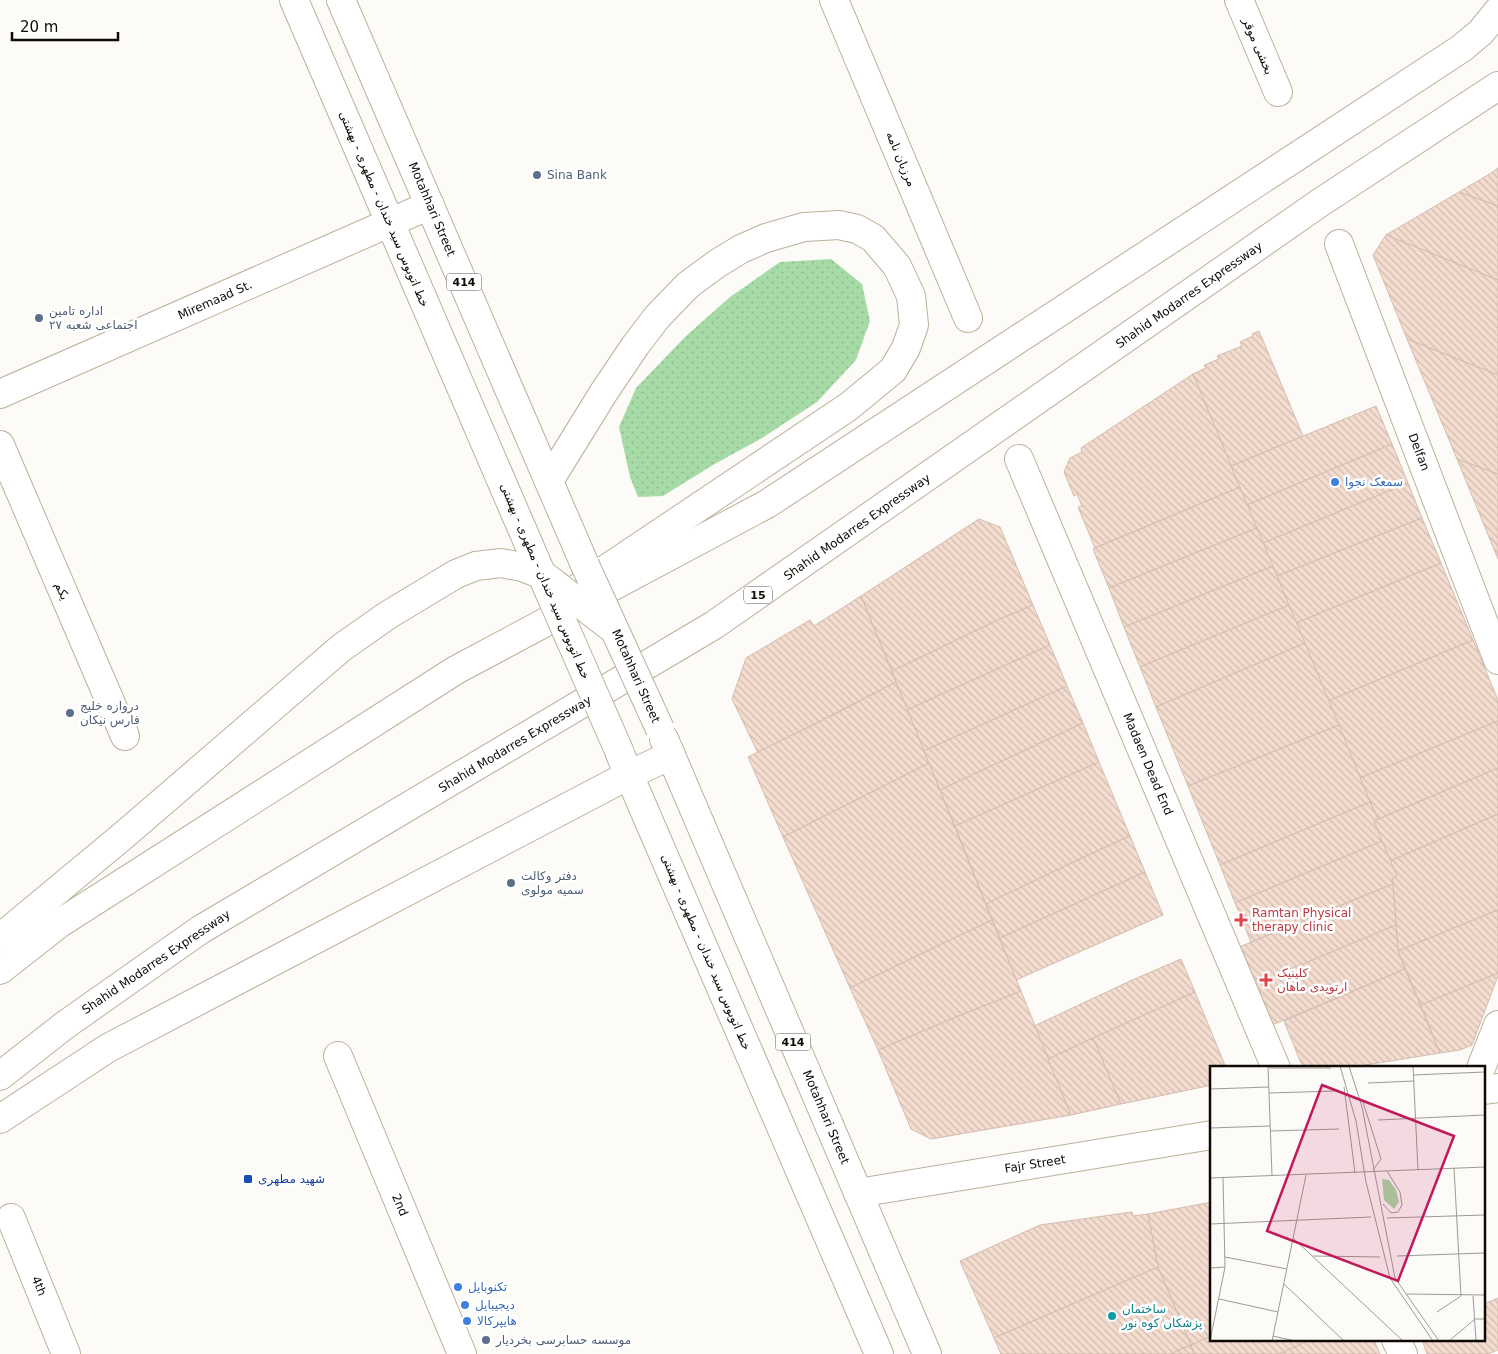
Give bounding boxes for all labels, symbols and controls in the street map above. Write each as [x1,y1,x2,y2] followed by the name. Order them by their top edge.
[12,10,119,42] scale bar
[1238,14,1276,77] street label: بخشی موقر
[20,18,58,36] text: 20 m
[335,109,432,310] street label: خط اتوبوس سید خندان - مطهری - بهشتی
[882,129,919,189] street label: مرزبان نامه
[406,160,458,258] street label: Motahhari Street
[547,168,607,182] place label: Sina Bank
[531,169,543,181] marker: Sina Bank
[1113,239,1265,351] street label: Shahid Modarres Expressway
[446,274,482,290] road number: 414
[176,277,254,323] street label: Miremaad St.
[49,304,138,332] place label: اداره تامین اجتماعی شعبه ۲۷
[33,312,45,324] marker: اداره تامین اجتماعی شعبه ۲۷
[1405,431,1433,473] street label: Delfan
[781,471,933,583] street label: Shahid Modarres Expressway
[1345,475,1403,490] place label: سمعک نجوا
[1329,476,1341,488] marker: سمعک نجوا
[496,481,593,682] street label: خط اتوبوس سید خندان - مطهری - بهشتی
[52,580,72,602] street label: یکم
[744,586,772,604] road number: 15
[609,627,663,725] street label: Motahhari Street
[436,693,594,795] street label: Shahid Modarres Expressway
[80,699,140,728] place label: دروازه خلیج فارس نیکان
[64,707,76,719] marker: دروازه خلیج فارس نیکان
[1120,711,1176,817] street label: Madaen Dead End
[657,852,754,1053] street label: خط اتوبوس سید خندان - مطهری - بهشتی
[521,869,584,898] place label: دفتر وکالت سمیه مولوی
[505,877,517,889] marker: دفتر وکالت سمیه مولوی
[1252,906,1351,934] place label: Ramtan Physical therapy clinic
[79,907,233,1017] street label: Shahid Modarres Expressway
[1234,913,1248,927] marker: Ramtan Physical therapy clinic
[1277,966,1347,995] place label: کلینیک ارتوپدی ماهان
[1259,973,1273,987] marker: کلینیک ارتوپدی ماهان
[776,1034,810,1050] road number: 414
[1210,1066,1486,1342] inset map
[800,1068,852,1166] street label: Motahhari Street
[1003,1152,1067,1176] street label: Fajr Street
[258,1172,325,1187] place label: شهید مطهری
[242,1173,254,1185] marker: شهید مطهری
[389,1192,411,1218] street label: 2nd
[29,1274,49,1298] street label: 4th
[468,1280,507,1295] place label: تکنوبایل
[452,1281,464,1293] marker: تکنوبایل
[475,1298,515,1312] place label: دیجیبایل
[459,1299,471,1311] marker: دیجیبایل
[1121,1302,1202,1331] place label: ساختمان پزشکان کوه نور
[1106,1310,1118,1322] marker: ساختمان پزشکان کوه نور
[477,1314,517,1329] place label: هایپرکالا
[461,1315,473,1327] marker: هایپرکالا
[495,1333,631,1348] place label: موسسه حسابرسی بخردیار
[480,1334,492,1346] marker: موسسه حسابرسی بخردیار

